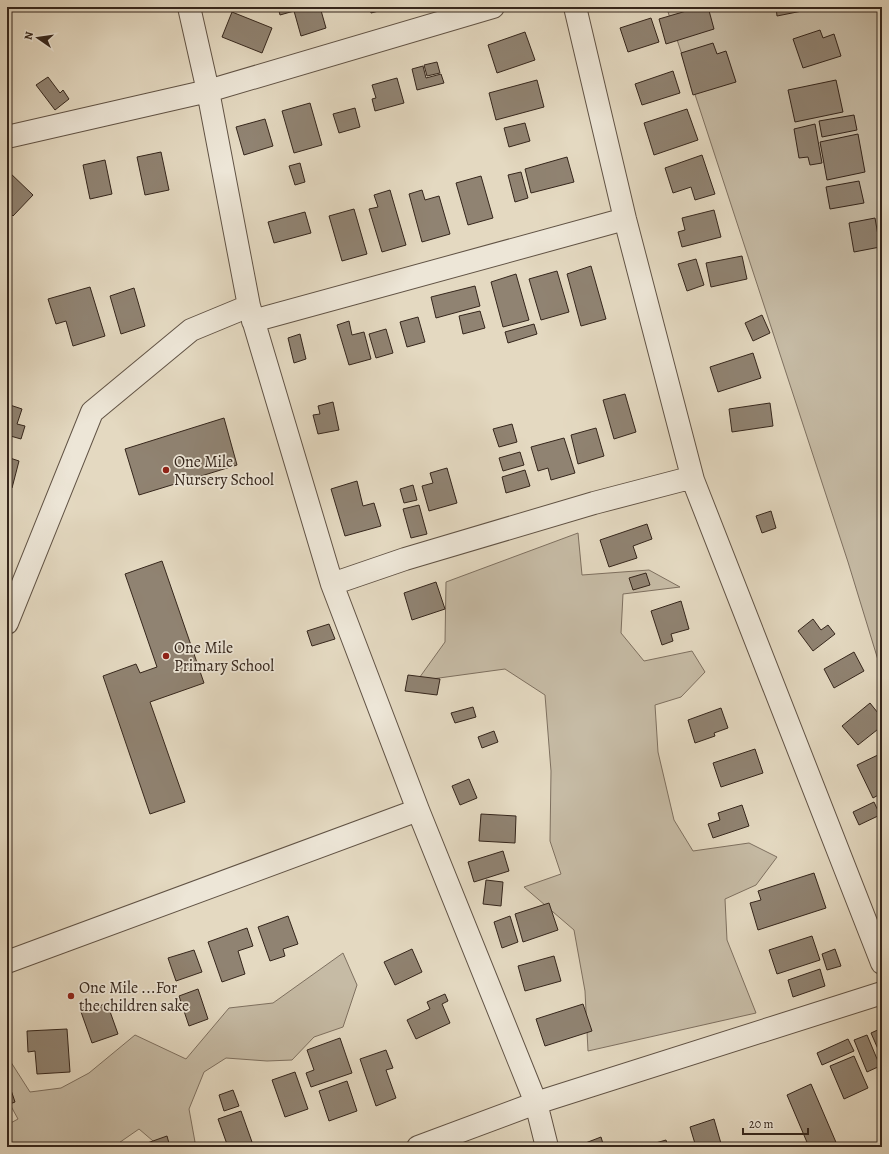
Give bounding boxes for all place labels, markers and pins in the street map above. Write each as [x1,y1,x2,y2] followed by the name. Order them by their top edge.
[174,451,274,491] place label: One Mile Nursery School
[161,465,171,475] marker: One Mile Nursery School
[174,637,274,677] place label: One Mile Primary School
[161,651,171,661] marker: One Mile Primary School
[79,977,189,1017] place label: One Mile ...For the children sake
[66,991,76,1001] marker: One Mile ...For the children sake

